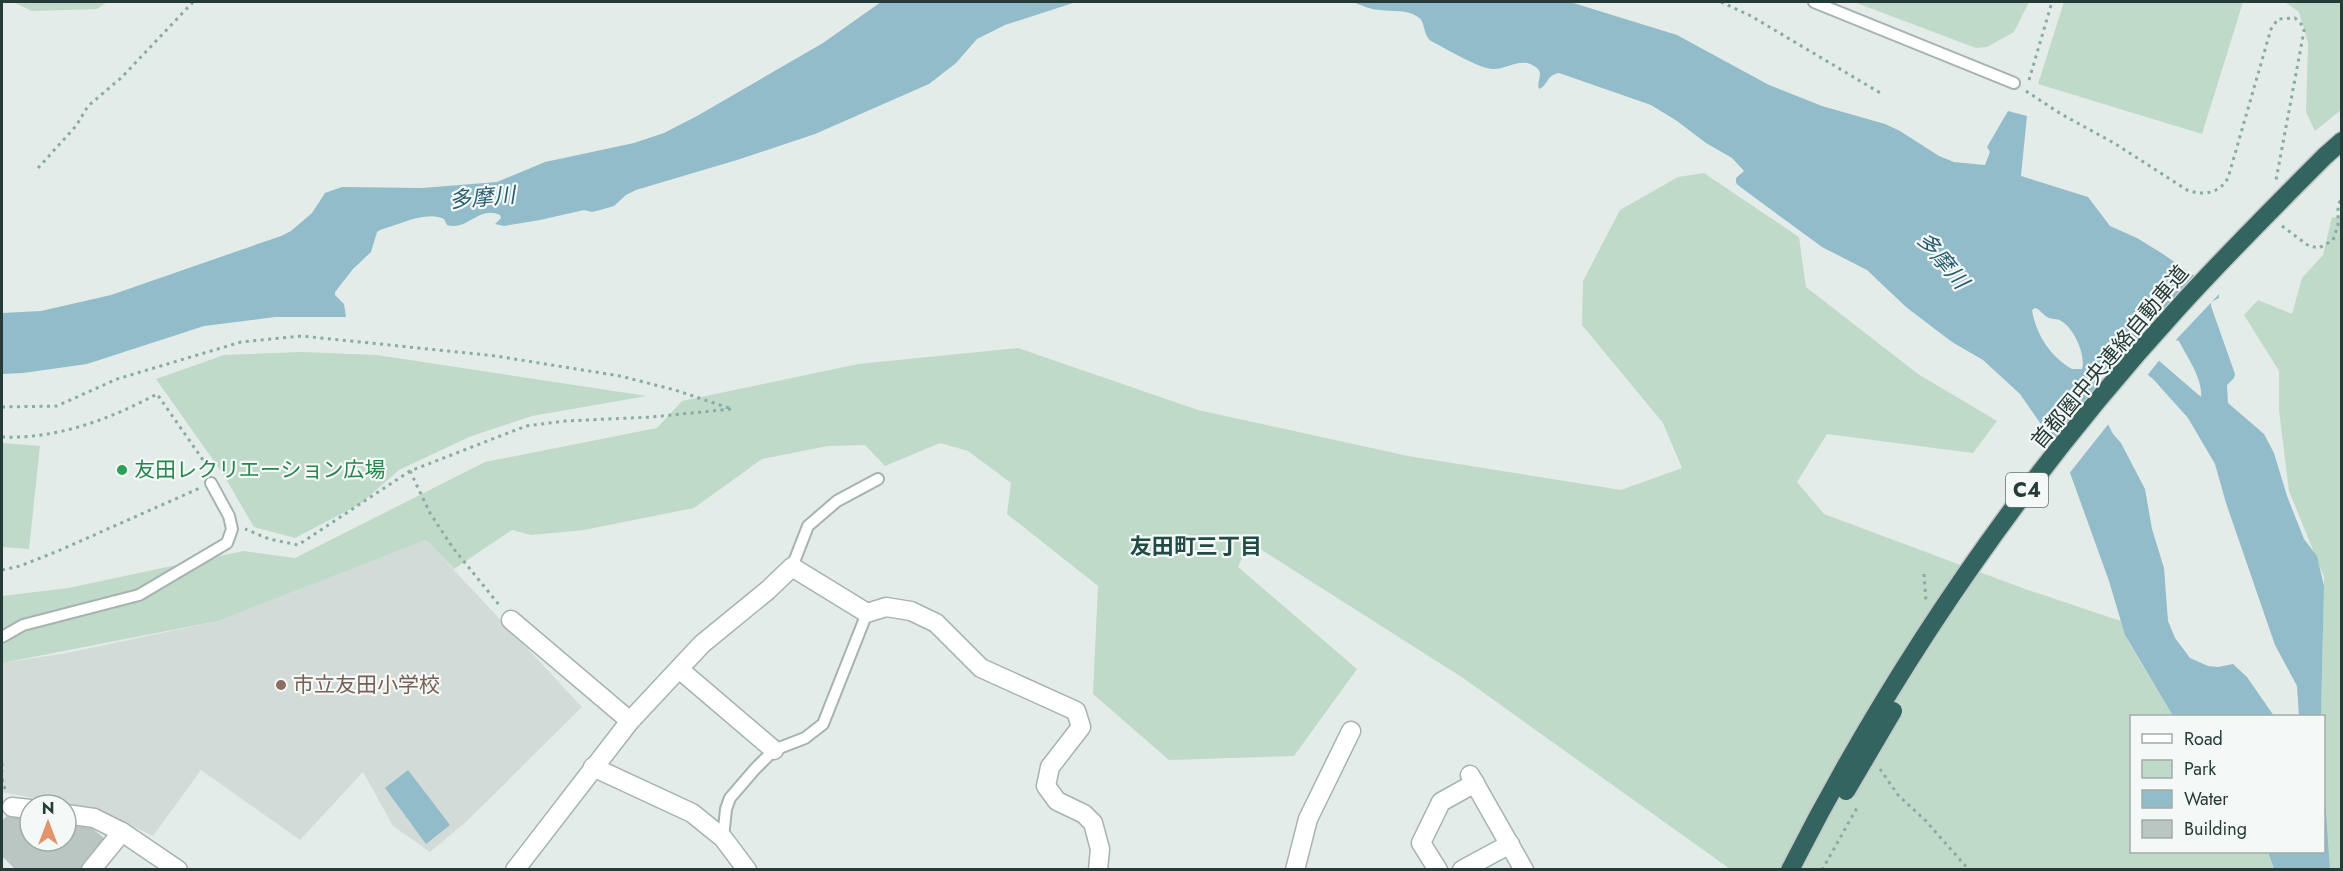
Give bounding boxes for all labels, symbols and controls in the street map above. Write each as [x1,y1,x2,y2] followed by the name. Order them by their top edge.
[448,178,518,216] water label: 多摩川
[1910,224,1978,297] water label: 多摩川
[2024,259,2196,455] street label: 首都圏中央連絡自動車道
[134,455,386,485] place label: 友田レクリエーション広場
[115,463,129,477] marker: 友田レクリエーション広場
[2006,473,2048,507] road number: C4
[1130,530,1262,562] district label: 友田町三丁目
[293,670,440,700] place label: 市立友田小学校
[274,678,288,692] marker: 市立友田小学校
[2130,715,2325,853] legend
[2184,726,2223,752] text: Road
[2184,756,2216,782] text: Park
[2184,786,2229,812] text: Water
[18,793,78,853] north arrow
[42,797,54,820] text: N
[2184,816,2247,842] text: Building

